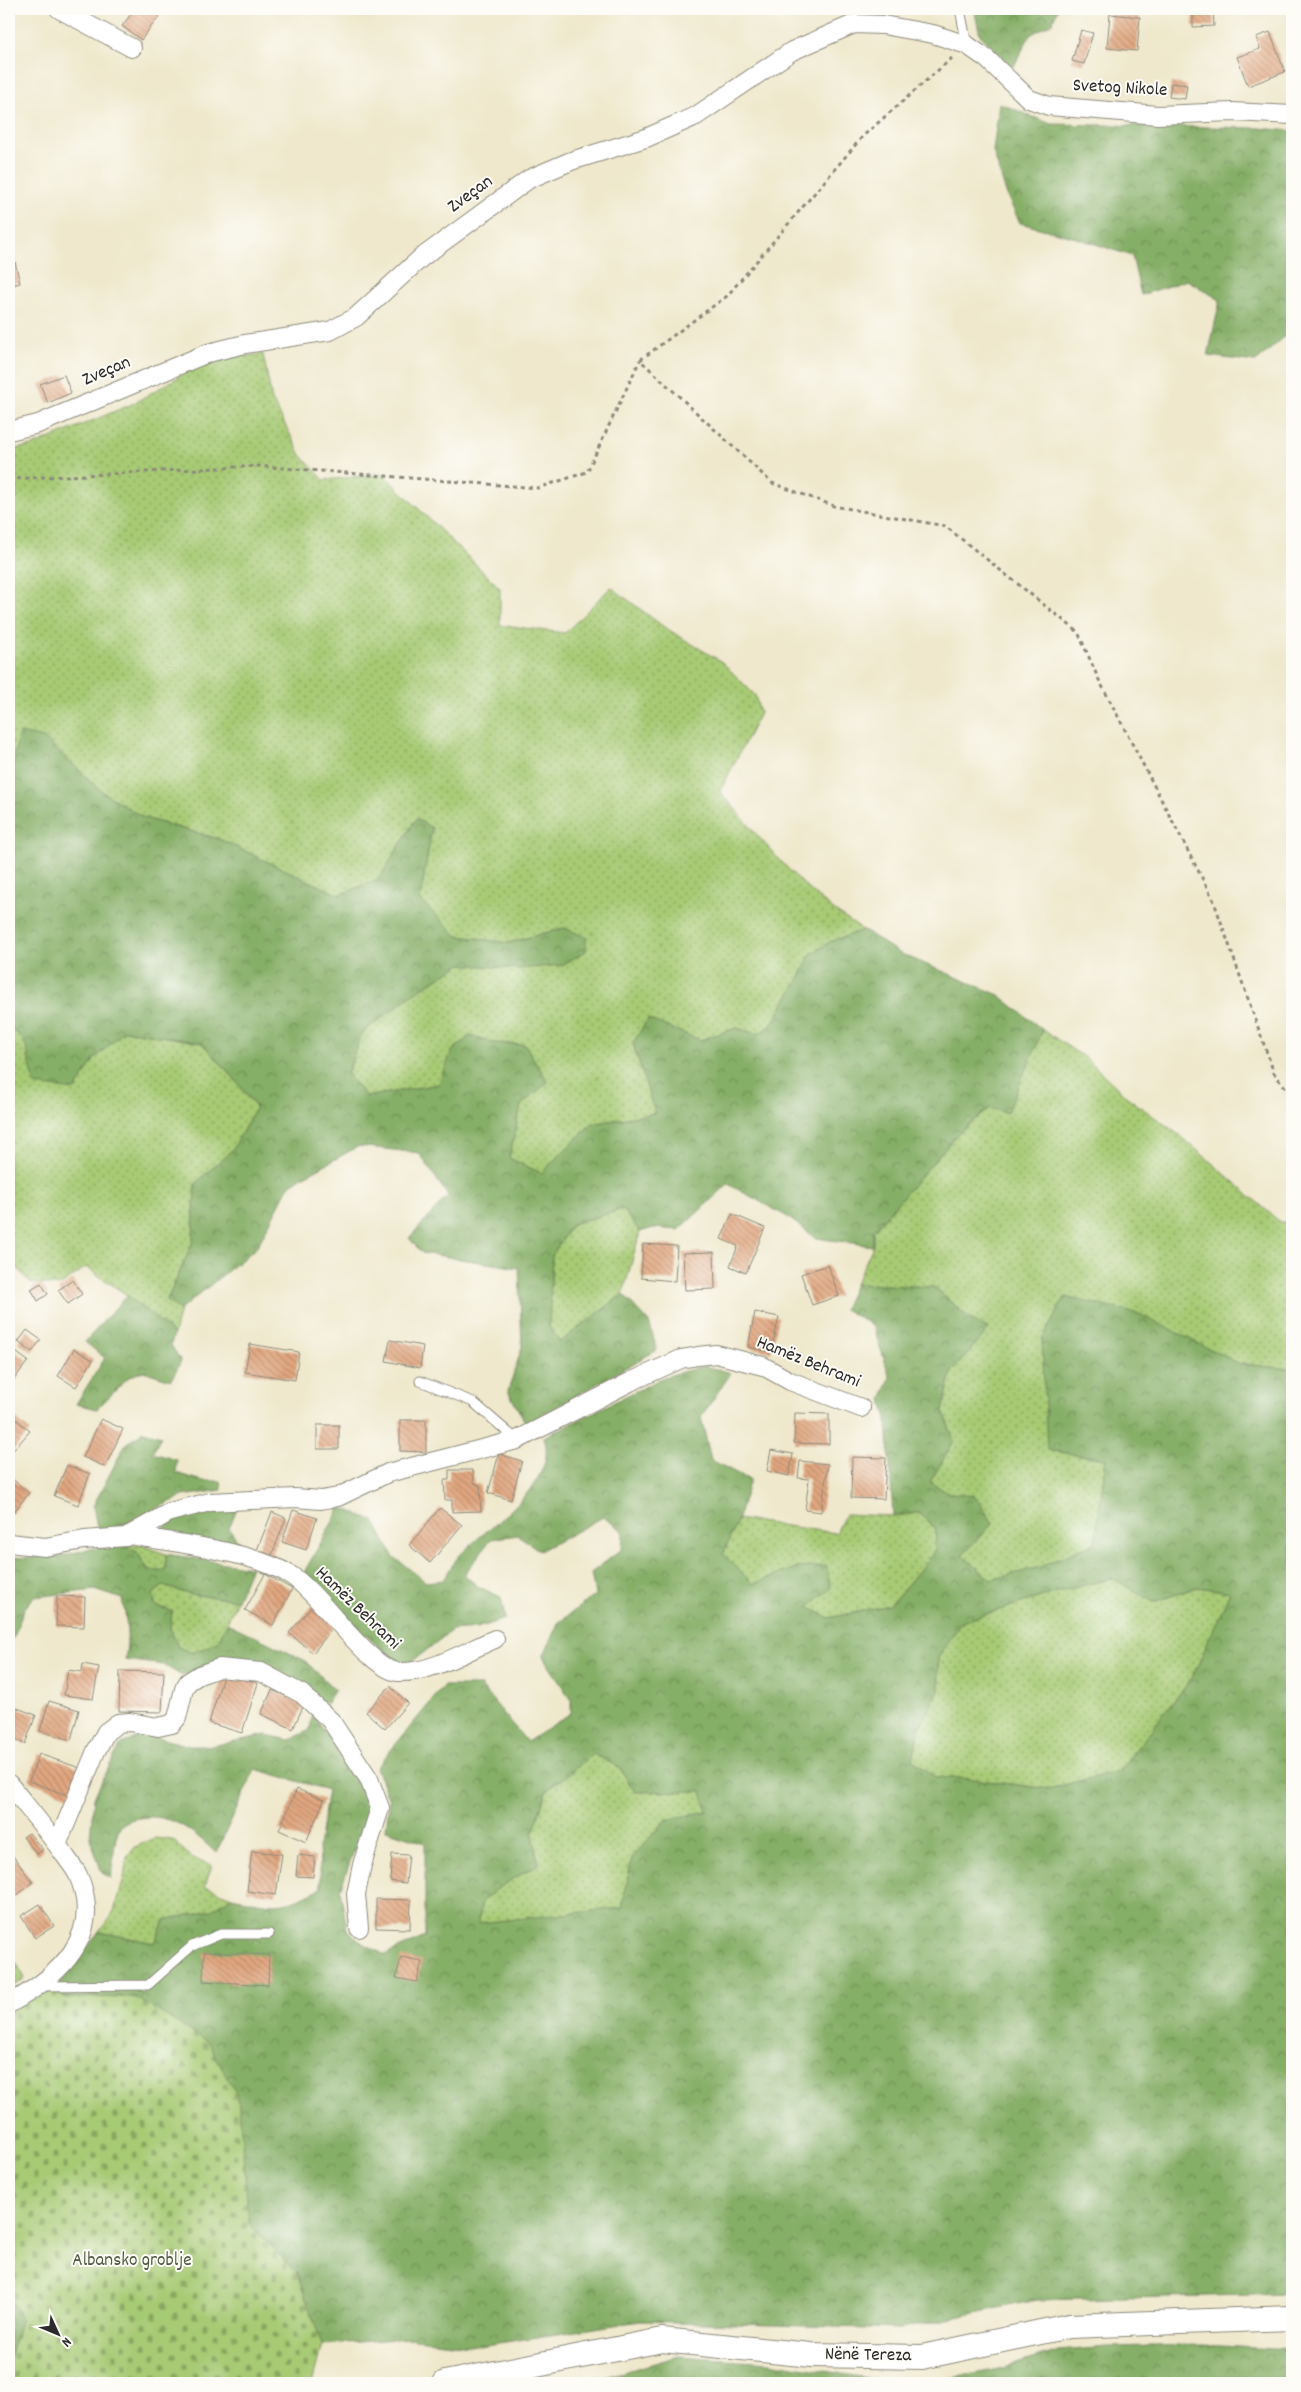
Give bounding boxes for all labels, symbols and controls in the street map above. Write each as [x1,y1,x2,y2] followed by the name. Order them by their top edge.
[1072,73,1168,105] street label: Svetog Nikole
[443,169,499,221] street label: Zveçan
[79,350,135,394] street label: Zveçan
[752,1330,865,1396] street label: Hamëz Behrami
[308,1561,406,1657] street label: Hamëz Behrami
[72,2248,192,2275] park label: Albansko groblje
[32,2310,82,2360] north arrow
[56,2332,76,2351] text: N
[825,2342,913,2370] street label: Nënë Tereza

